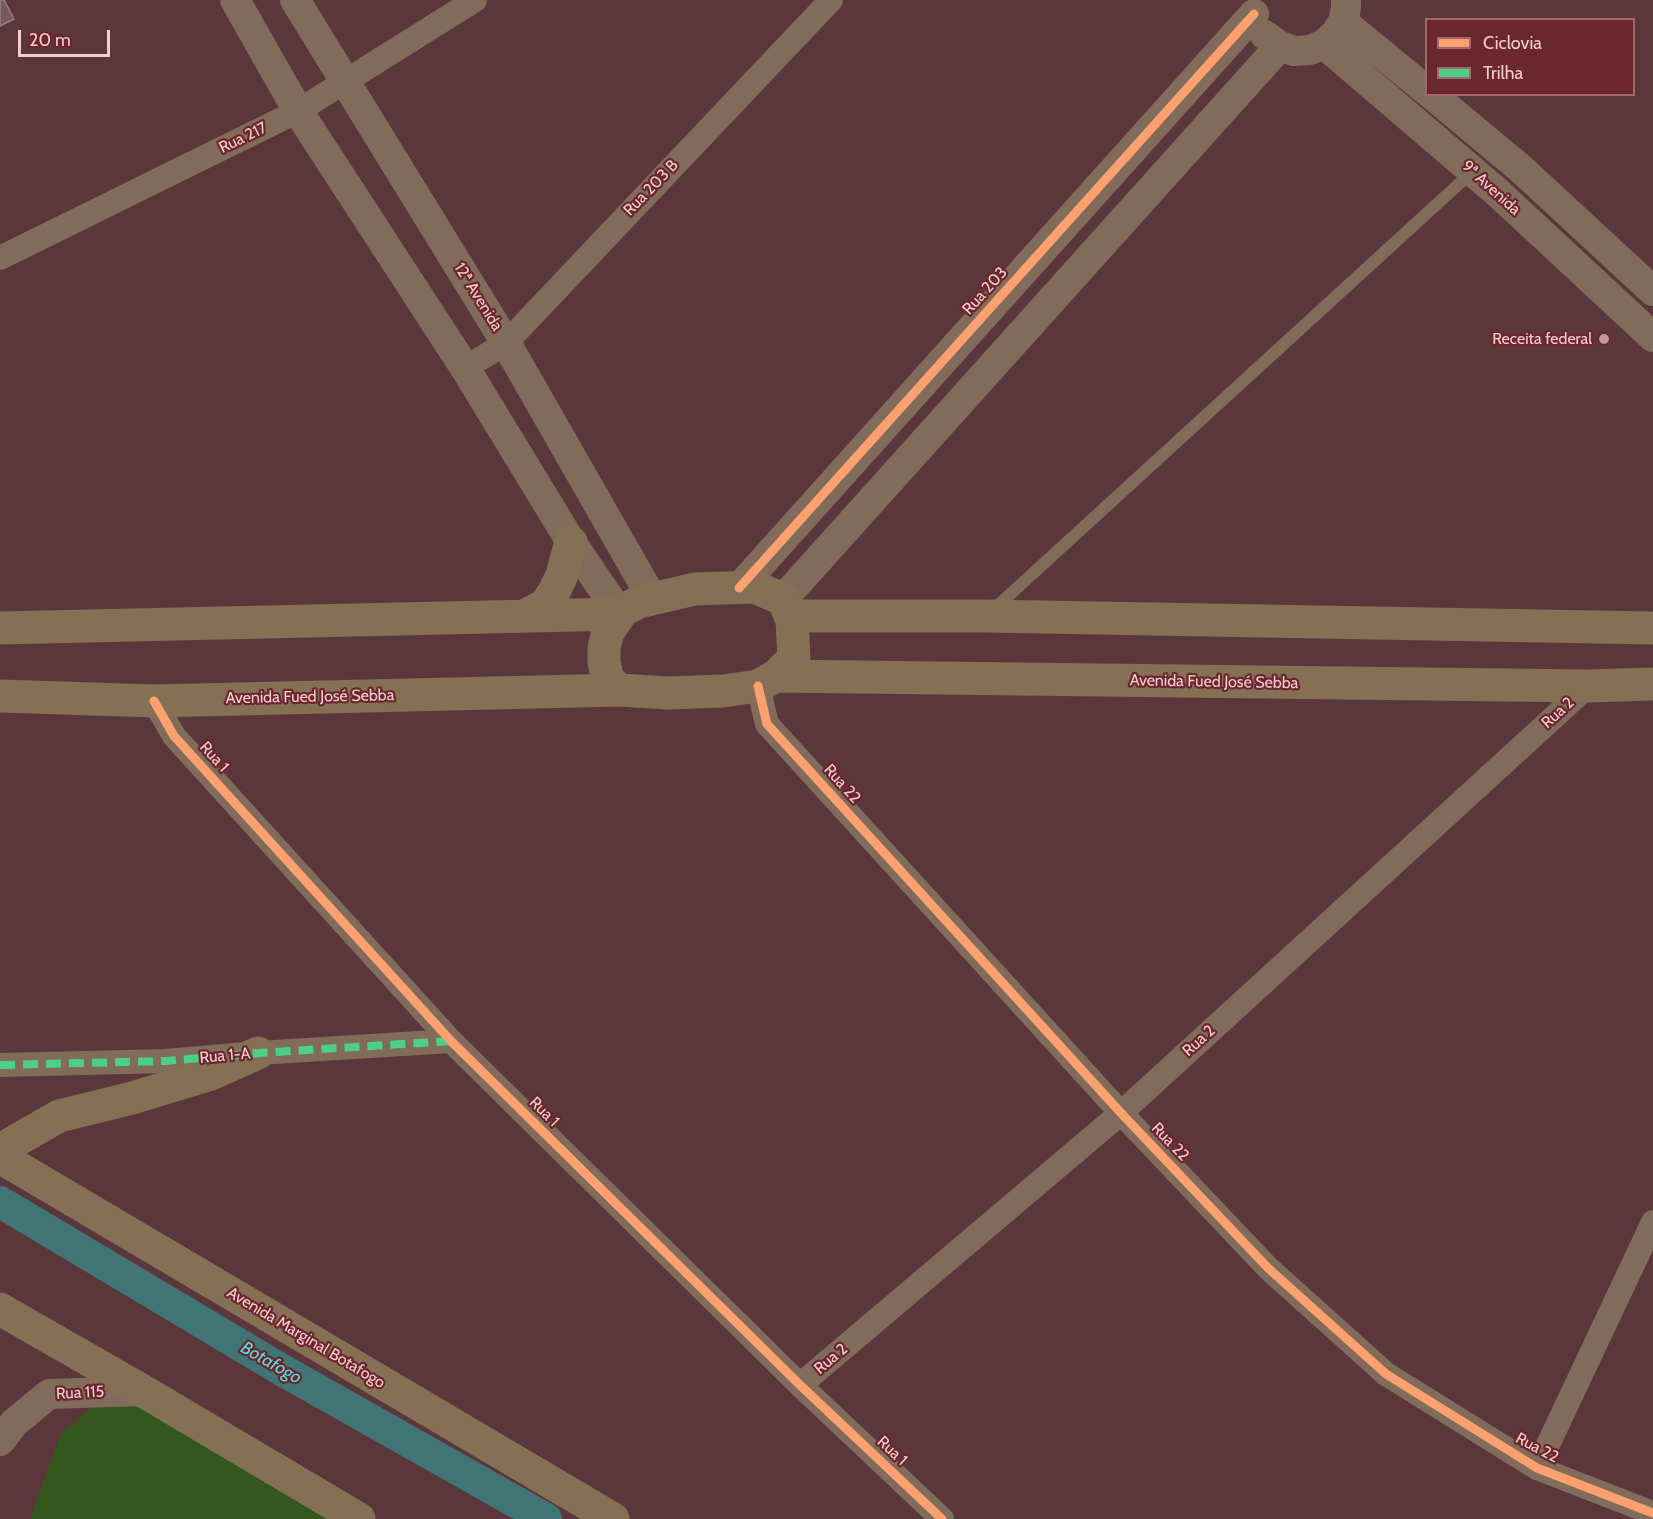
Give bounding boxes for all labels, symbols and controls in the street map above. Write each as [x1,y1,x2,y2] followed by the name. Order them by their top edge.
[21,18,112,56] scale bar
[1425,18,1635,96] legend
[29,29,71,51] text: 20 m
[1483,32,1542,54] text: Ciclovia
[1483,62,1523,84] text: Trilha
[216,118,270,158] street label: Rua 217
[620,156,682,220] street label: Rua 203 B
[1458,157,1524,219] street label: 9ª Avenida
[449,259,507,335] street label: 12ª Avenida
[959,263,1011,319] street label: Rua 203
[1492,329,1592,349] place label: Receita federal
[1597,332,1611,346] marker: Receita federal
[1130,671,1298,693] street label: Avenida Fued José Sebba
[226,686,394,708] street label: Avenida Fued José Sebba
[1538,693,1578,733] street label: Rua 2
[195,738,233,776] street label: Rua 1
[820,761,864,807] street label: Rua 22
[1179,1021,1219,1061] street label: Rua 2
[199,1044,251,1068] street label: Rua 1-A
[525,1093,563,1131] street label: Rua 1
[1147,1119,1193,1165] street label: Rua 22
[224,1283,388,1393] street label: Avenida Marginal Botafogo
[237,1337,305,1389] water label: Botafogo
[810,1340,852,1378] street label: Rua 2
[55,1382,105,1404] street label: Rua 115
[1512,1429,1562,1467] street label: Rua 22
[873,1432,911,1470] street label: Rua 1

